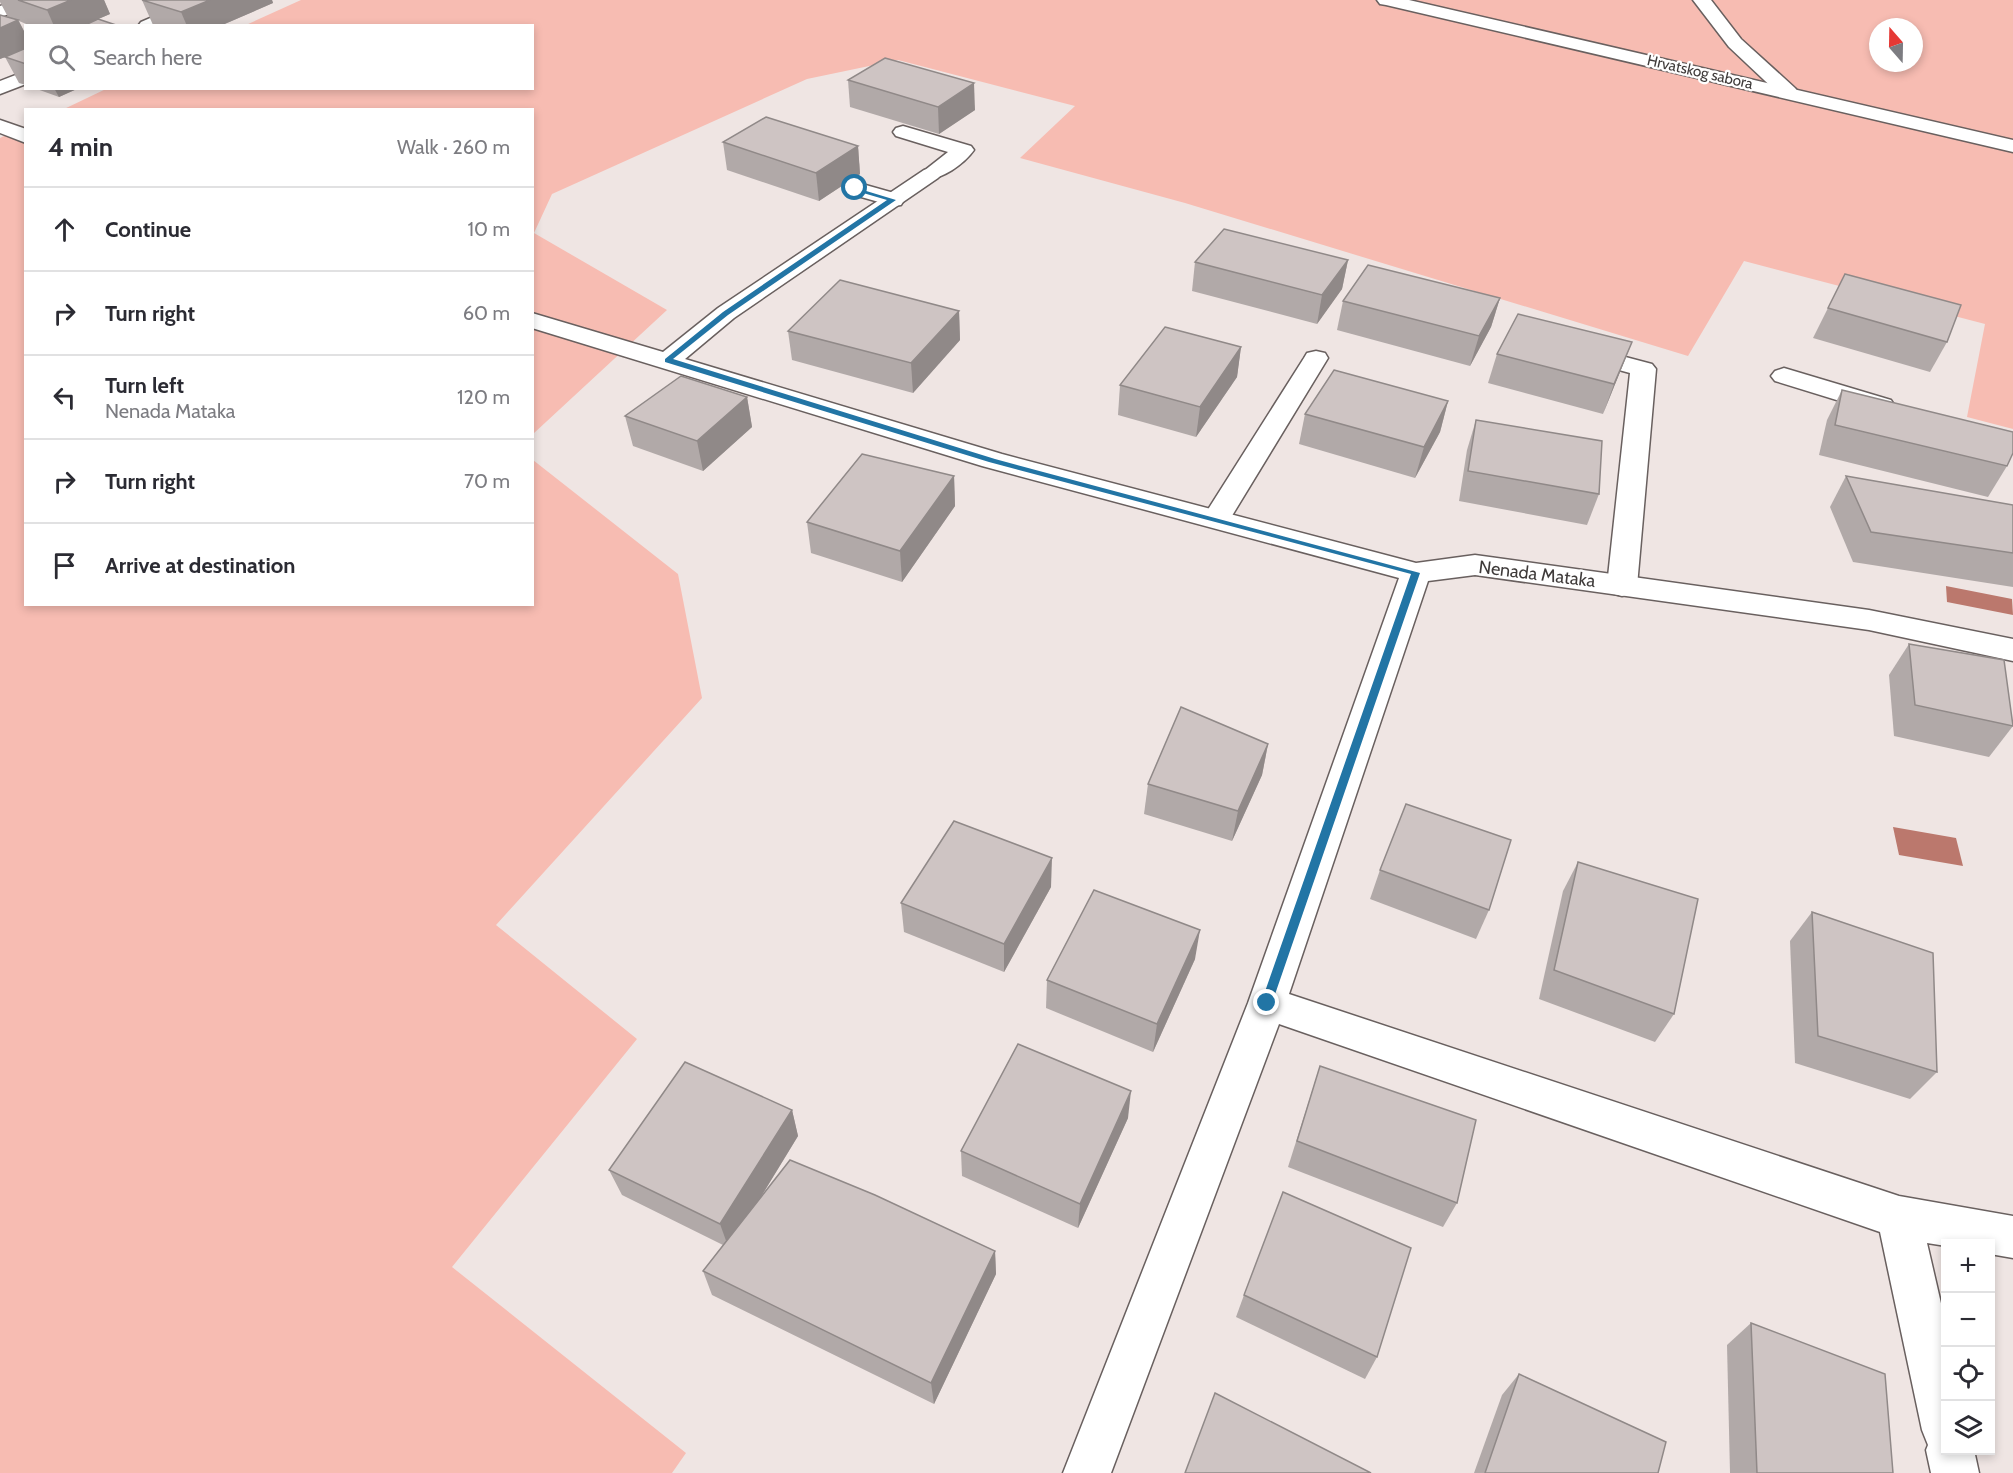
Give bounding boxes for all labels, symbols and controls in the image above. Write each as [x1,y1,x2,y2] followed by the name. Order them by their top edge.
[1869,18,1923,72] north arrow
[24,24,534,90] search box
[45,41,78,74] icon: search
[93,44,202,71] text: Search here
[1645,51,1755,93] street label: Hrvatskog sabora
[48,131,113,163] text: 4 min
[397,135,510,159] text: Walk · 260 m
[841,174,867,200] route start
[48,213,81,246] icon: ahead
[105,216,191,243] text: Continue
[467,217,510,241] text: 10 m
[48,297,81,330] icon: right
[105,300,195,327] text: Turn right
[463,301,510,325] text: 60 m
[105,372,184,399] text: Turn left
[48,381,81,414] icon: left
[457,385,510,409] text: 120 m
[105,399,235,423] text: Nenada Mataka
[48,465,81,498] icon: right
[105,468,195,495] text: Turn right
[464,469,510,493] text: 70 m
[48,549,81,582] icon: arrive
[105,552,295,579] text: Arrive at destination
[1477,556,1597,592] street label: Nenada Mataka
[1253,989,1279,1015] route end
[1941,1239,1995,1455] map controls
[1941,1239,1995,1293] button: +
[1941,1293,1995,1347] button: −
[1941,1347,1995,1401] button: locate
[1941,1401,1995,1455] button: layers

